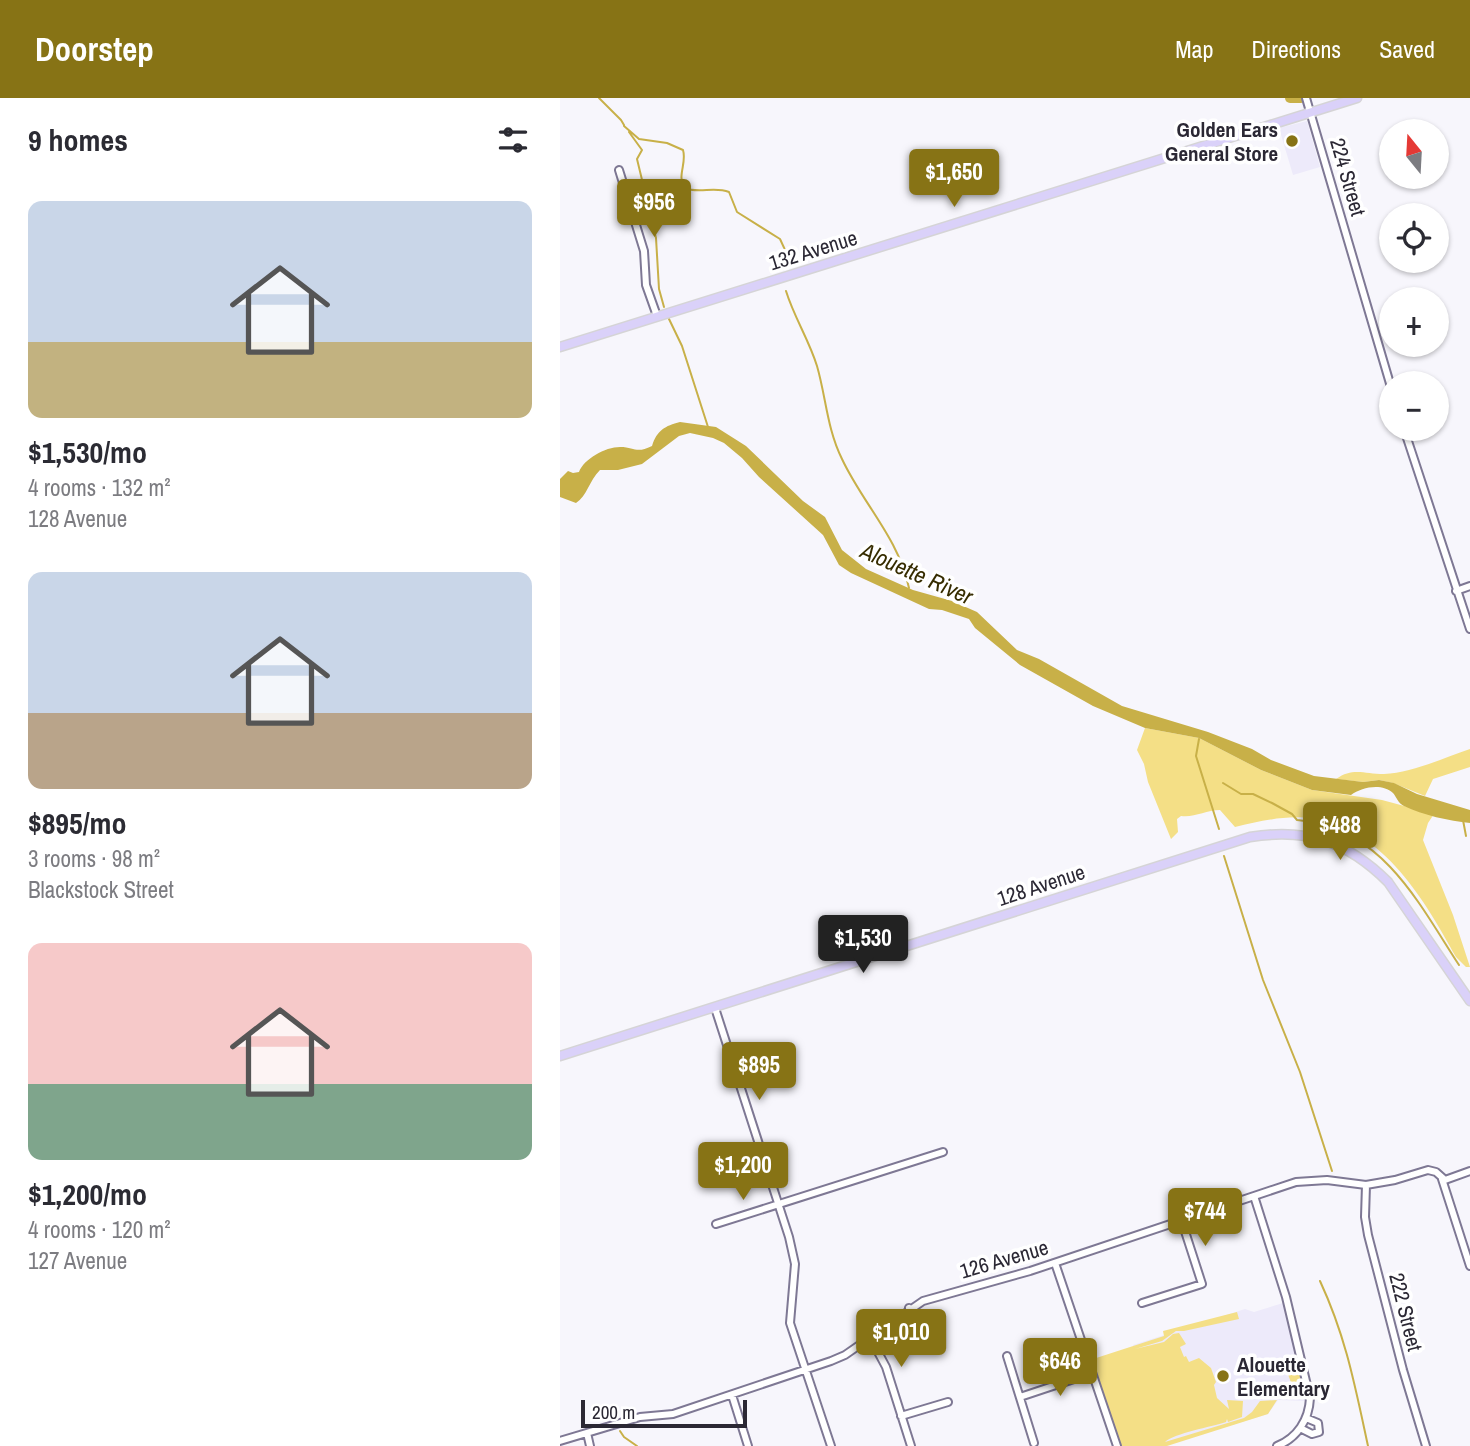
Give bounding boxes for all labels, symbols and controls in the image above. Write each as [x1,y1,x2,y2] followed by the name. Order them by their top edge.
[35,27,154,71] text: Doorstep
[1175,33,1213,65] text: Map
[1251,33,1341,65] text: Directions
[1379,33,1435,65] text: Saved
[1165,115,1278,168] place label: Golden Ears General Store
[1379,119,1449,189] north arrow
[1379,119,1449,441] map controls
[28,120,128,160] text: 9 homes
[494,121,532,159] icon: filters
[1284,133,1300,149] marker: Golden Ears General Store
[1323,135,1373,219] street label: 224 Street
[897,150,1011,209] pin: $1,650
[925,156,983,187] text: $1,650
[613,180,695,239] pin: $956
[633,186,675,217] text: $956
[1379,203,1449,273] button: locate
[765,223,861,277] street label: 132 Avenue
[217,247,343,373] icon: home
[1379,287,1449,357] button: +
[1379,371,1449,441] button: −
[28,432,147,472] text: $1,530/mo
[28,472,171,503] text: 4 rooms · 132 m²
[28,503,127,534] text: 128 Avenue
[855,534,979,612] water label: Alouette River
[217,618,343,744] icon: home
[1299,802,1381,862] pin: $488
[28,803,126,843] text: $895/mo
[1319,809,1361,840] text: $488
[28,843,160,874] text: 3 rooms · 98 m²
[993,857,1089,913] street label: 128 Avenue
[28,874,174,905] text: Blackstock Street
[806,916,920,975] pin: $1,530
[834,922,892,953] text: $1,530
[217,989,343,1115] icon: home
[718,1042,800,1102] pin: $895
[738,1049,780,1080] text: $895
[686,1142,800,1202] pin: $1,200
[714,1149,772,1180] text: $1,200
[28,1174,147,1214] text: $1,200/mo
[1164,1188,1246,1248] pin: $744
[1184,1195,1226,1226] text: $744
[28,1214,171,1245] text: 4 rooms · 120 m²
[956,1233,1052,1285] street label: 126 Avenue
[28,1245,127,1276] text: 127 Avenue
[1382,1270,1430,1354] street label: 222 Street
[844,1310,958,1369] pin: $1,010
[872,1316,930,1347] text: $1,010
[1019,1338,1101,1398] pin: $646
[1039,1345,1081,1376] text: $646
[1237,1350,1330,1403] place label: Alouette Elementary
[1215,1368,1231,1384] marker: Alouette Elementary
[581,1397,747,1429] scale bar
[592,1399,635,1425] text: 200 m

